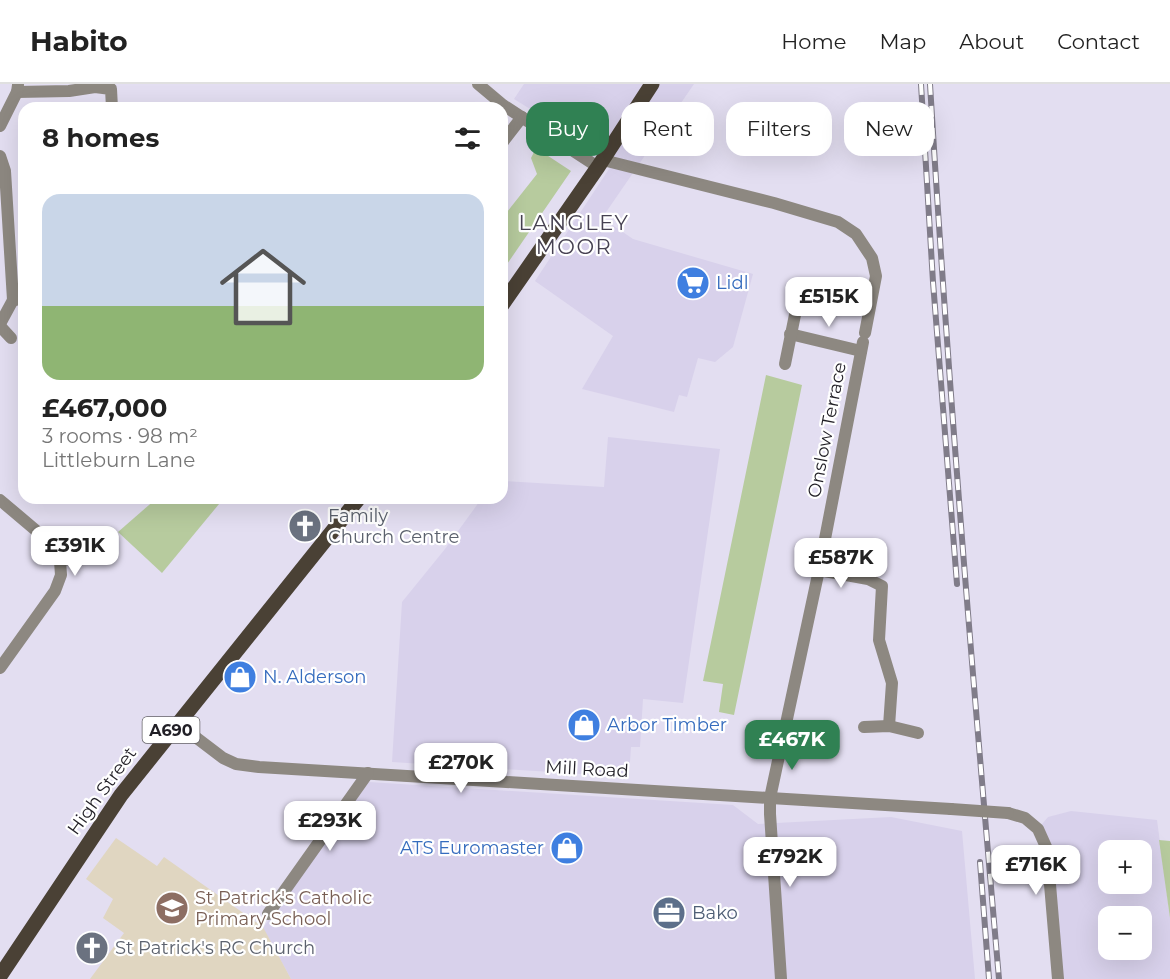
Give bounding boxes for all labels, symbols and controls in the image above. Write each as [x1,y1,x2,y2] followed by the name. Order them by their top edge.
[30,24,128,58] text: Habito
[781,29,846,54] text: Home
[879,29,926,54] text: Map
[959,29,1024,54] text: About
[1057,29,1140,54] text: Contact
[526,102,609,156] chip: Buy
[621,102,714,156] chip: Rent
[726,102,832,156] chip: Filters
[844,102,934,156] chip: New
[42,122,159,154] text: 8 homes
[451,122,484,155] icon: filters
[519,210,629,259] district label: LANGLEY MOOR
[209,233,317,341] icon: home
[675,265,711,301] supermarket icon: Lidl
[716,272,749,294] place label: Lidl
[787,277,871,328] pin: £515K
[799,284,859,308] text: £515K
[803,360,851,500] street label: Onslow Terrace
[42,392,167,424] text: £467,000
[42,424,198,448] text: 3 rooms · 98 m²
[42,448,195,472] text: Littleburn Lane
[328,505,460,548] place label: Family Church Centre
[287,508,323,544] church icon: Family Church Centre
[33,526,117,577] pin: £391K
[45,533,105,557] text: £391K
[799,538,883,589] pin: £587K
[808,545,874,569] text: £587K
[222,659,258,695] shop icon: N. Alderson
[263,666,366,688] place label: N. Alderson
[566,707,602,743] shop icon: Arbor Timber
[607,714,727,736] place label: Arbor Timber
[142,717,200,743] road number: A690
[750,720,834,771] pin: £467K
[759,727,825,751] text: £467K
[63,743,141,839] street label: High Street
[419,743,503,794] pin: £270K
[428,750,494,774] text: £270K
[545,756,629,782] street label: Mill Road
[288,801,372,852] pin: £293K
[298,808,362,832] text: £293K
[549,830,585,866] shop icon: ATS Euromaster
[400,837,544,859] place label: ATS Euromaster
[748,837,832,888] pin: £792K
[1098,840,1152,960] map controls
[1098,840,1152,894] button: +
[757,844,823,868] text: £792K
[994,845,1078,896] pin: £716K
[1005,852,1067,876] text: £716K
[195,887,372,930] place label: St Patrick's Catholic Primary School
[154,890,190,926] school or university icon: St Patrick's Catholic Primary School
[651,895,687,931] office icon: Bako
[692,902,738,924] place label: Bako
[1098,906,1152,960] button: −
[74,930,110,966] church icon: St Patrick's RC Church
[115,937,315,959] place label: St Patrick's RC Church

